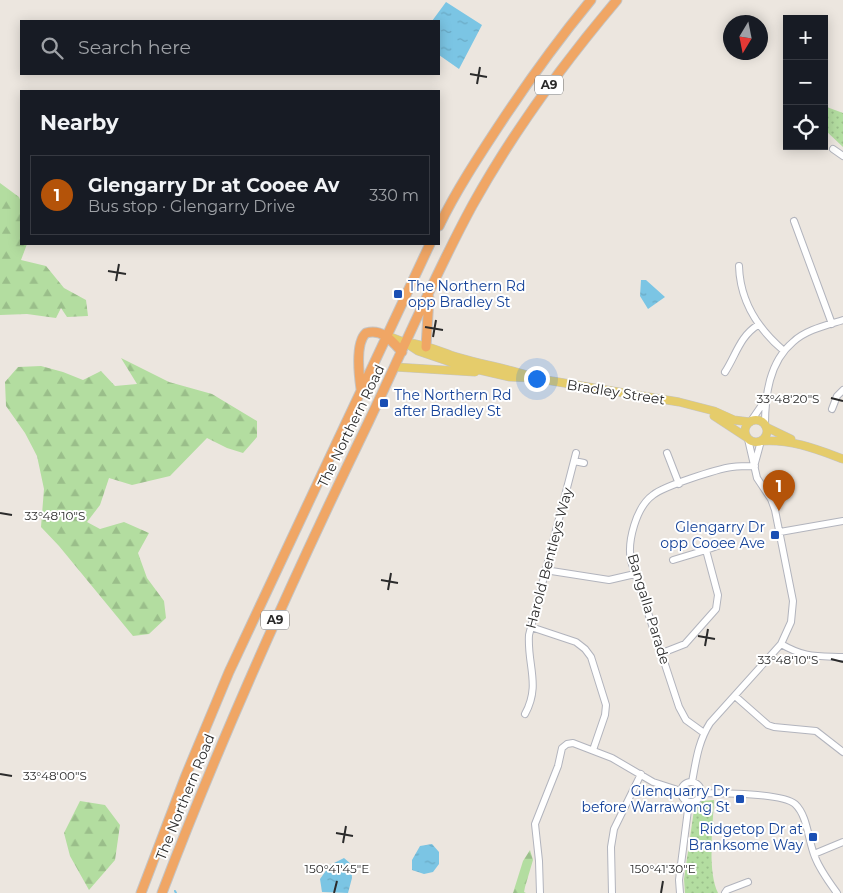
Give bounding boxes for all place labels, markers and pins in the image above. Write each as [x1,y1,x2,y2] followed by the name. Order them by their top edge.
[408,277,525,311] place label: The Northern Rd opp Bradley St
[392,288,404,300] marker: The Northern Rd opp Bradley St
[394,386,511,420] place label: The Northern Rd after Bradley St
[378,397,390,409] marker: The Northern Rd after Bradley St
[763,470,795,511] pin: 1
[660,518,765,552] place label: Glengarry Dr opp Cooee Ave
[769,529,781,541] marker: Glengarry Dr opp Cooee Ave
[581,782,730,816] place label: Glenquarry Dr before Warrawong St
[734,793,746,805] marker: Glenquarry Dr before Warrawong St
[689,820,803,854] place label: Ridgetop Dr at Branksome Way
[807,831,819,843] marker: Ridgetop Dr at Branksome Way

